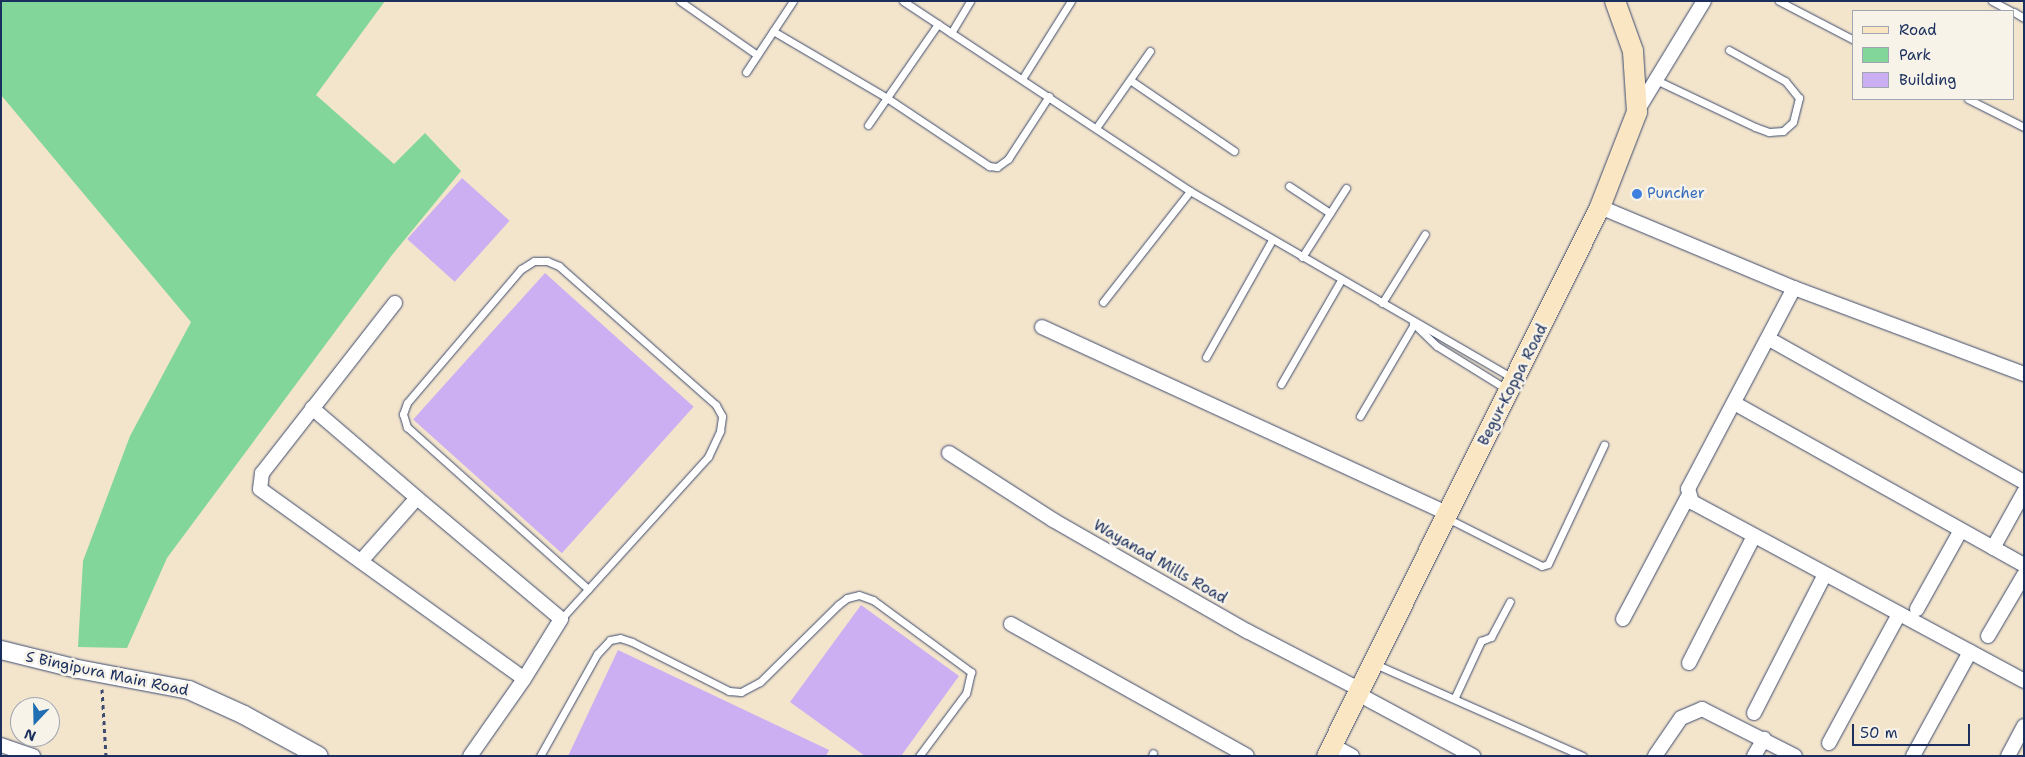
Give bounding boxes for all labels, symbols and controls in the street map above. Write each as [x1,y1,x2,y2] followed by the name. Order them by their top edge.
[1852,10,2015,100] legend
[1899,20,1937,40] text: Road
[1899,45,1931,65] text: Park
[1899,70,1956,90] text: Building
[1647,185,1705,203] place label: Puncher
[1631,188,1643,200] marker: Puncher
[1475,321,1551,449] street label: Begur-Koppa Road
[1090,516,1230,608] street label: Wayanad Mills Road
[24,648,190,700] street label: S Bingipura Main Road
[10,697,60,747] north arrow
[1855,714,1972,746] scale bar
[1860,723,1898,743] text: 50 m
[22,725,38,745] text: N

